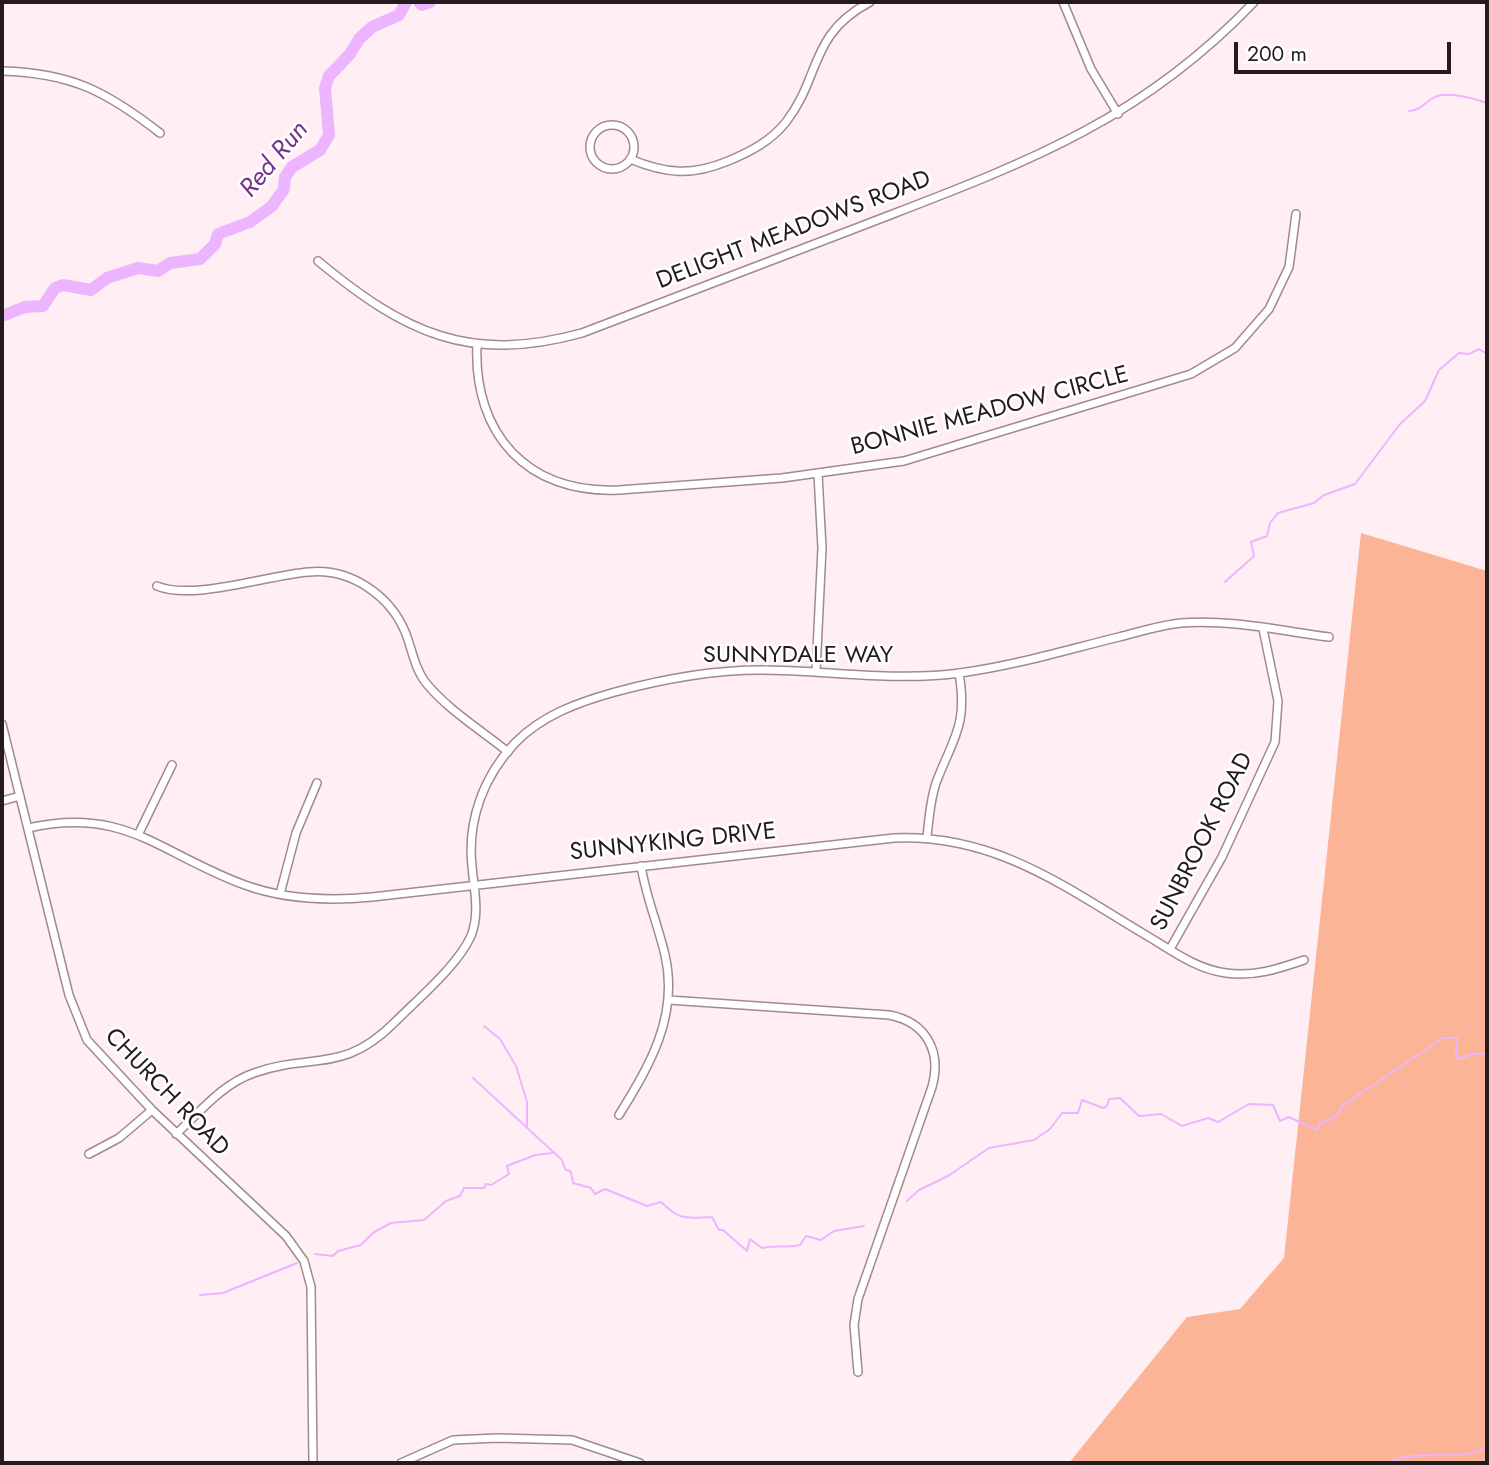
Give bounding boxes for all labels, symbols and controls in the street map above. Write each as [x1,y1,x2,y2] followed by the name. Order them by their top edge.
[1237,28,1454,72] scale bar
[1247,39,1307,69] text: 200 m
[234,116,316,204] water label: Red Run
[653,165,935,297] street label: DELIGHT MEADOWS ROAD
[848,361,1132,463] street label: BONNIE MEADOW CIRCLE
[703,642,893,670] street label: SUNNYDALE WAY
[1146,748,1260,936] street label: SUNBROOK ROAD
[568,818,778,868] street label: SUNNYKING DRIVE
[98,1023,234,1163] street label: CHURCH ROAD

